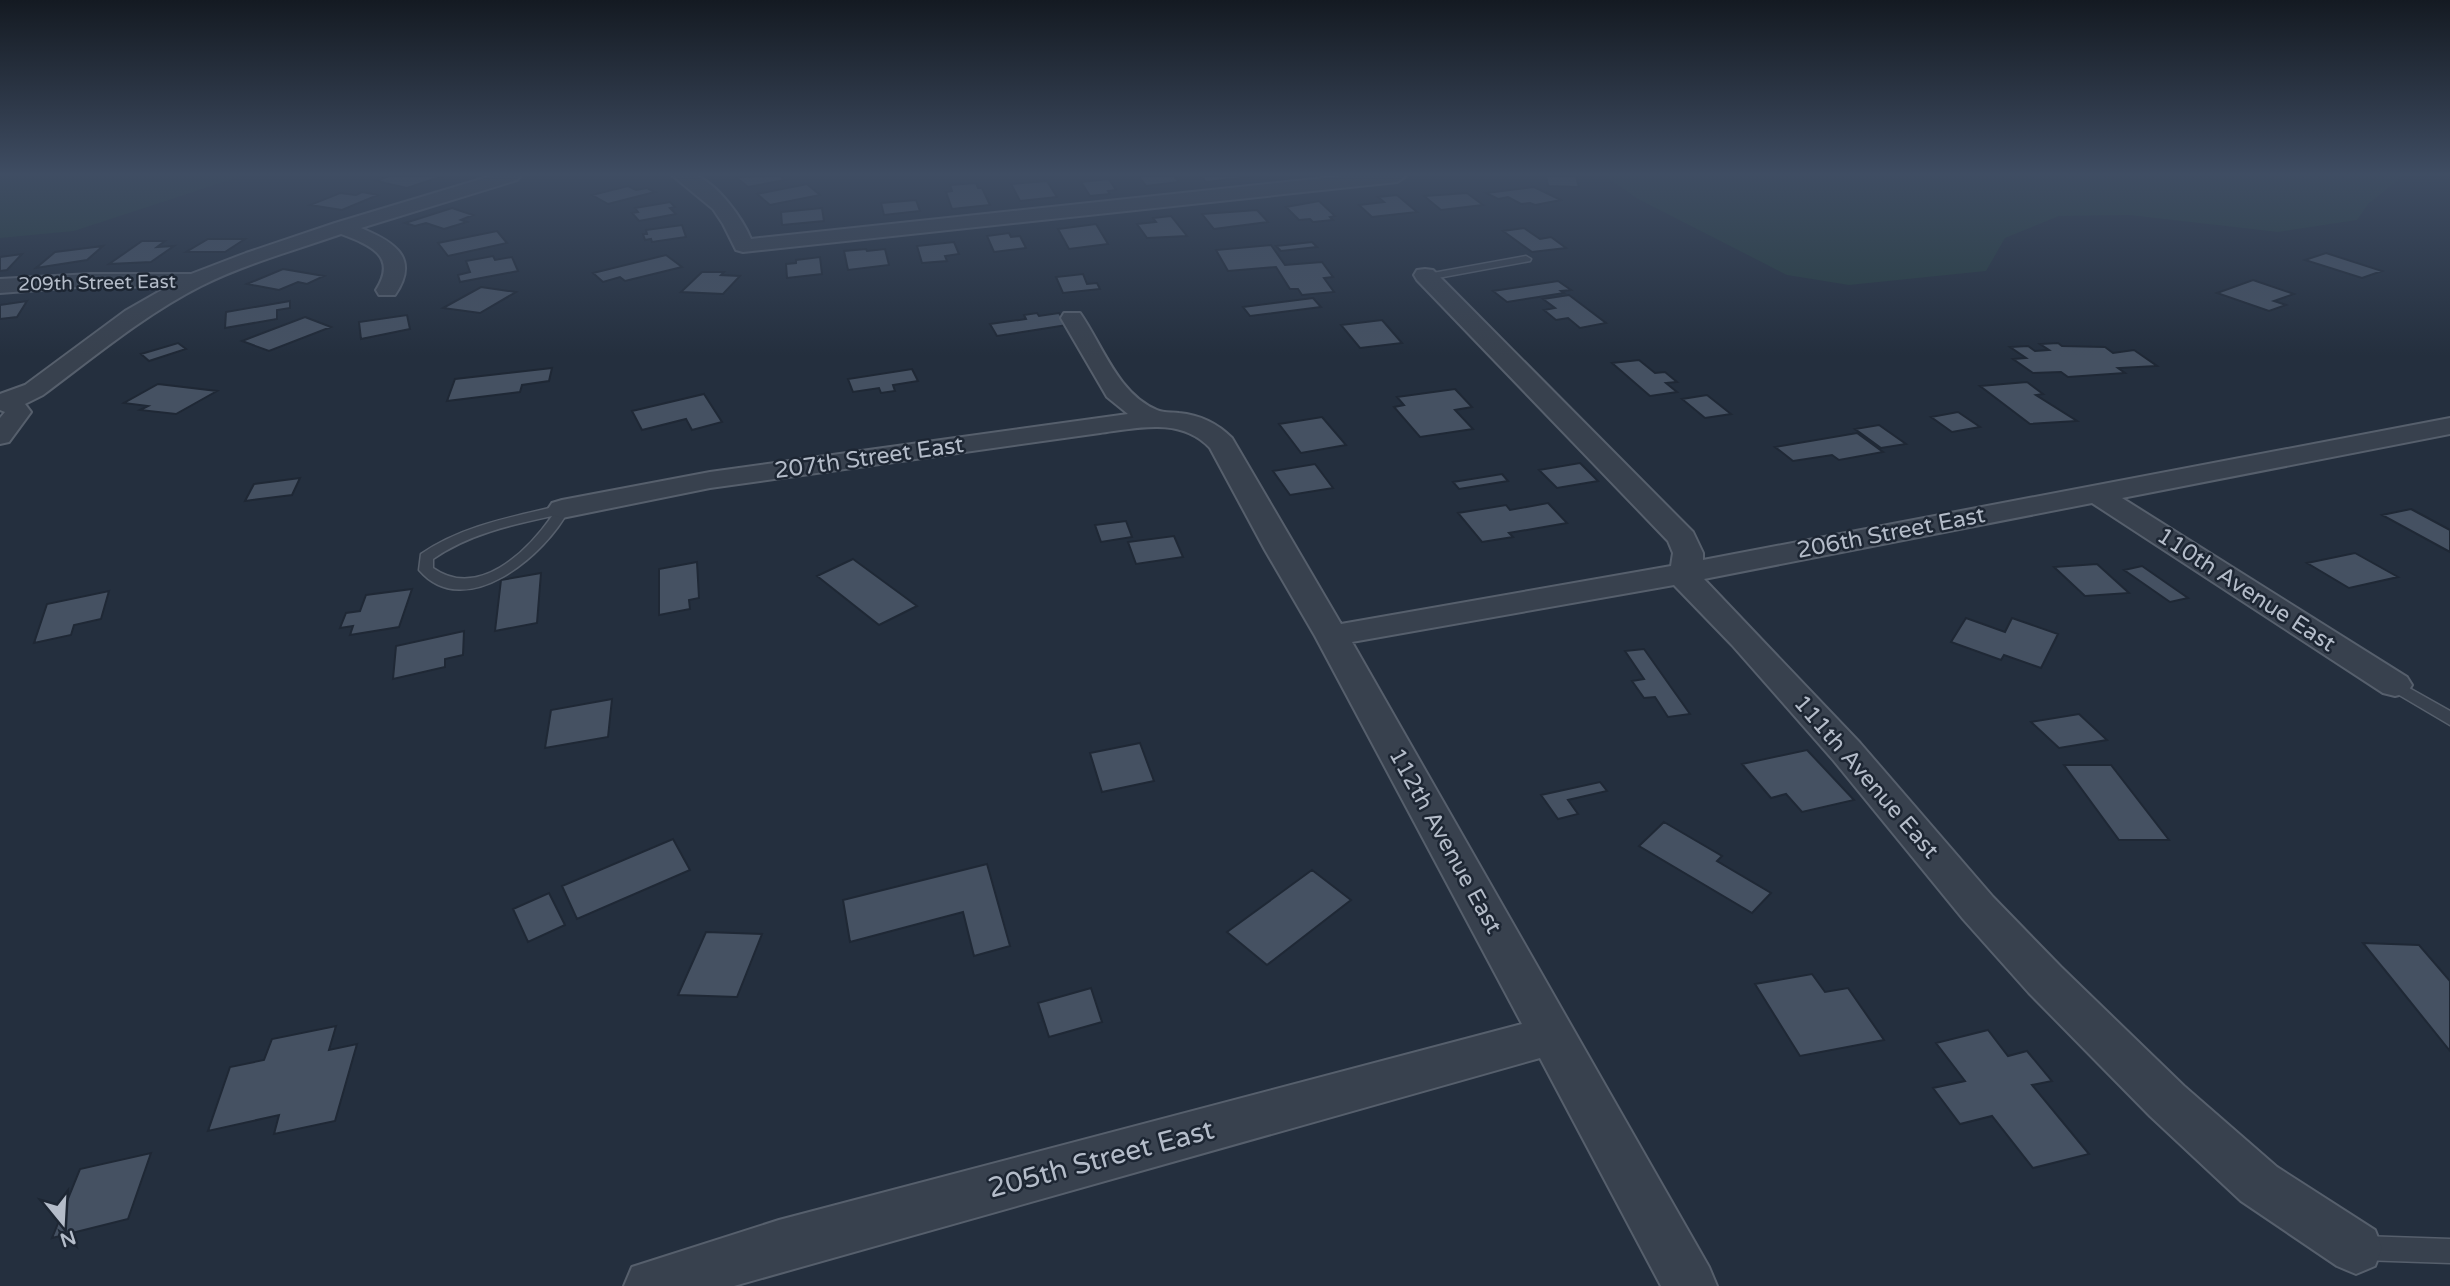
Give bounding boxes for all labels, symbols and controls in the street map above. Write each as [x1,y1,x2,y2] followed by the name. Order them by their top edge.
[18,271,176,295] street label: 209th Street East
[772,431,966,485] street label: 207th Street East
[1795,501,1988,565] street label: 206th Street East
[2151,522,2341,658] street label: 110th Avenue East
[1787,689,1945,865] street label: 111th Avenue East
[1382,743,1508,939] street label: 112th Avenue East
[984,1112,1218,1206] street label: 205th Street East
[28,1188,98,1258] north arrow
[57,1225,79,1251] text: N

